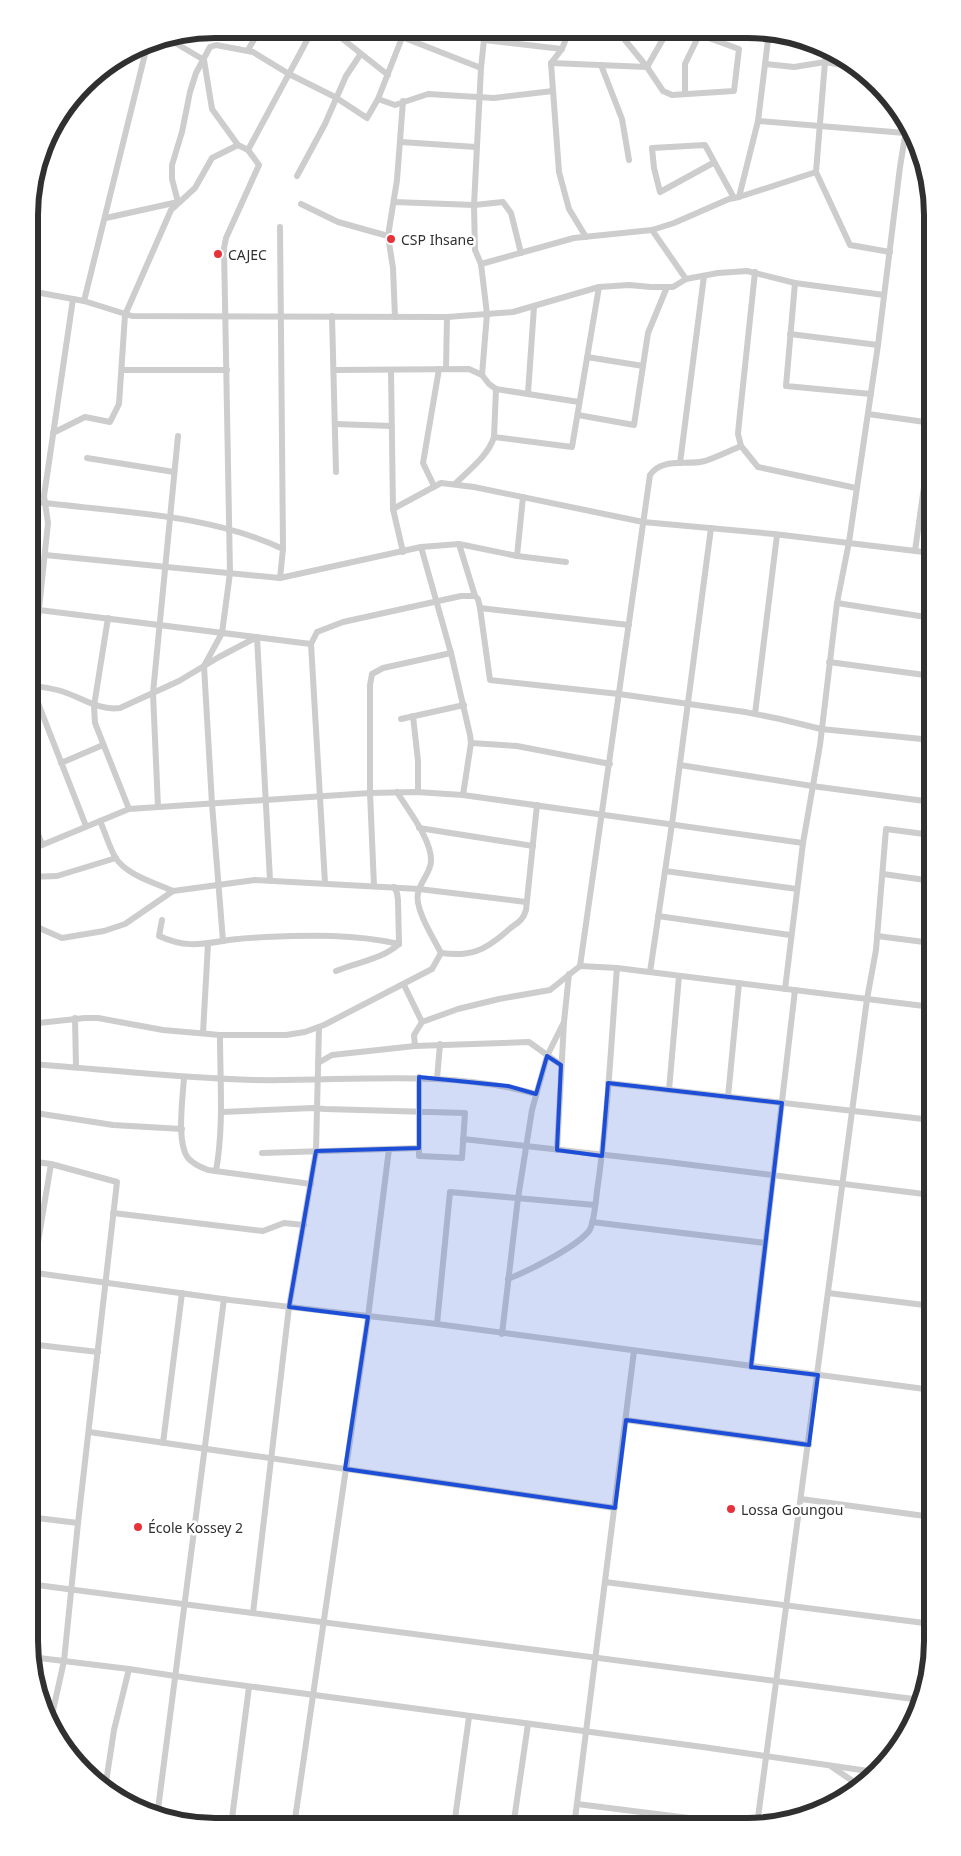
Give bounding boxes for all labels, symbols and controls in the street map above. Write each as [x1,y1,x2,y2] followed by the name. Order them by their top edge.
[401,230,474,249] place label: CSP Ihsane
[385,233,397,245] marker: CSP Ihsane
[228,245,267,264] place label: CAJEC
[212,248,224,260] marker: CAJEC
[741,1500,843,1519] place label: Lossa Goungou
[725,1503,737,1515] marker: Lossa Goungou
[148,1518,243,1537] place label: École Kossey 2
[132,1521,144,1533] marker: École Kossey 2

